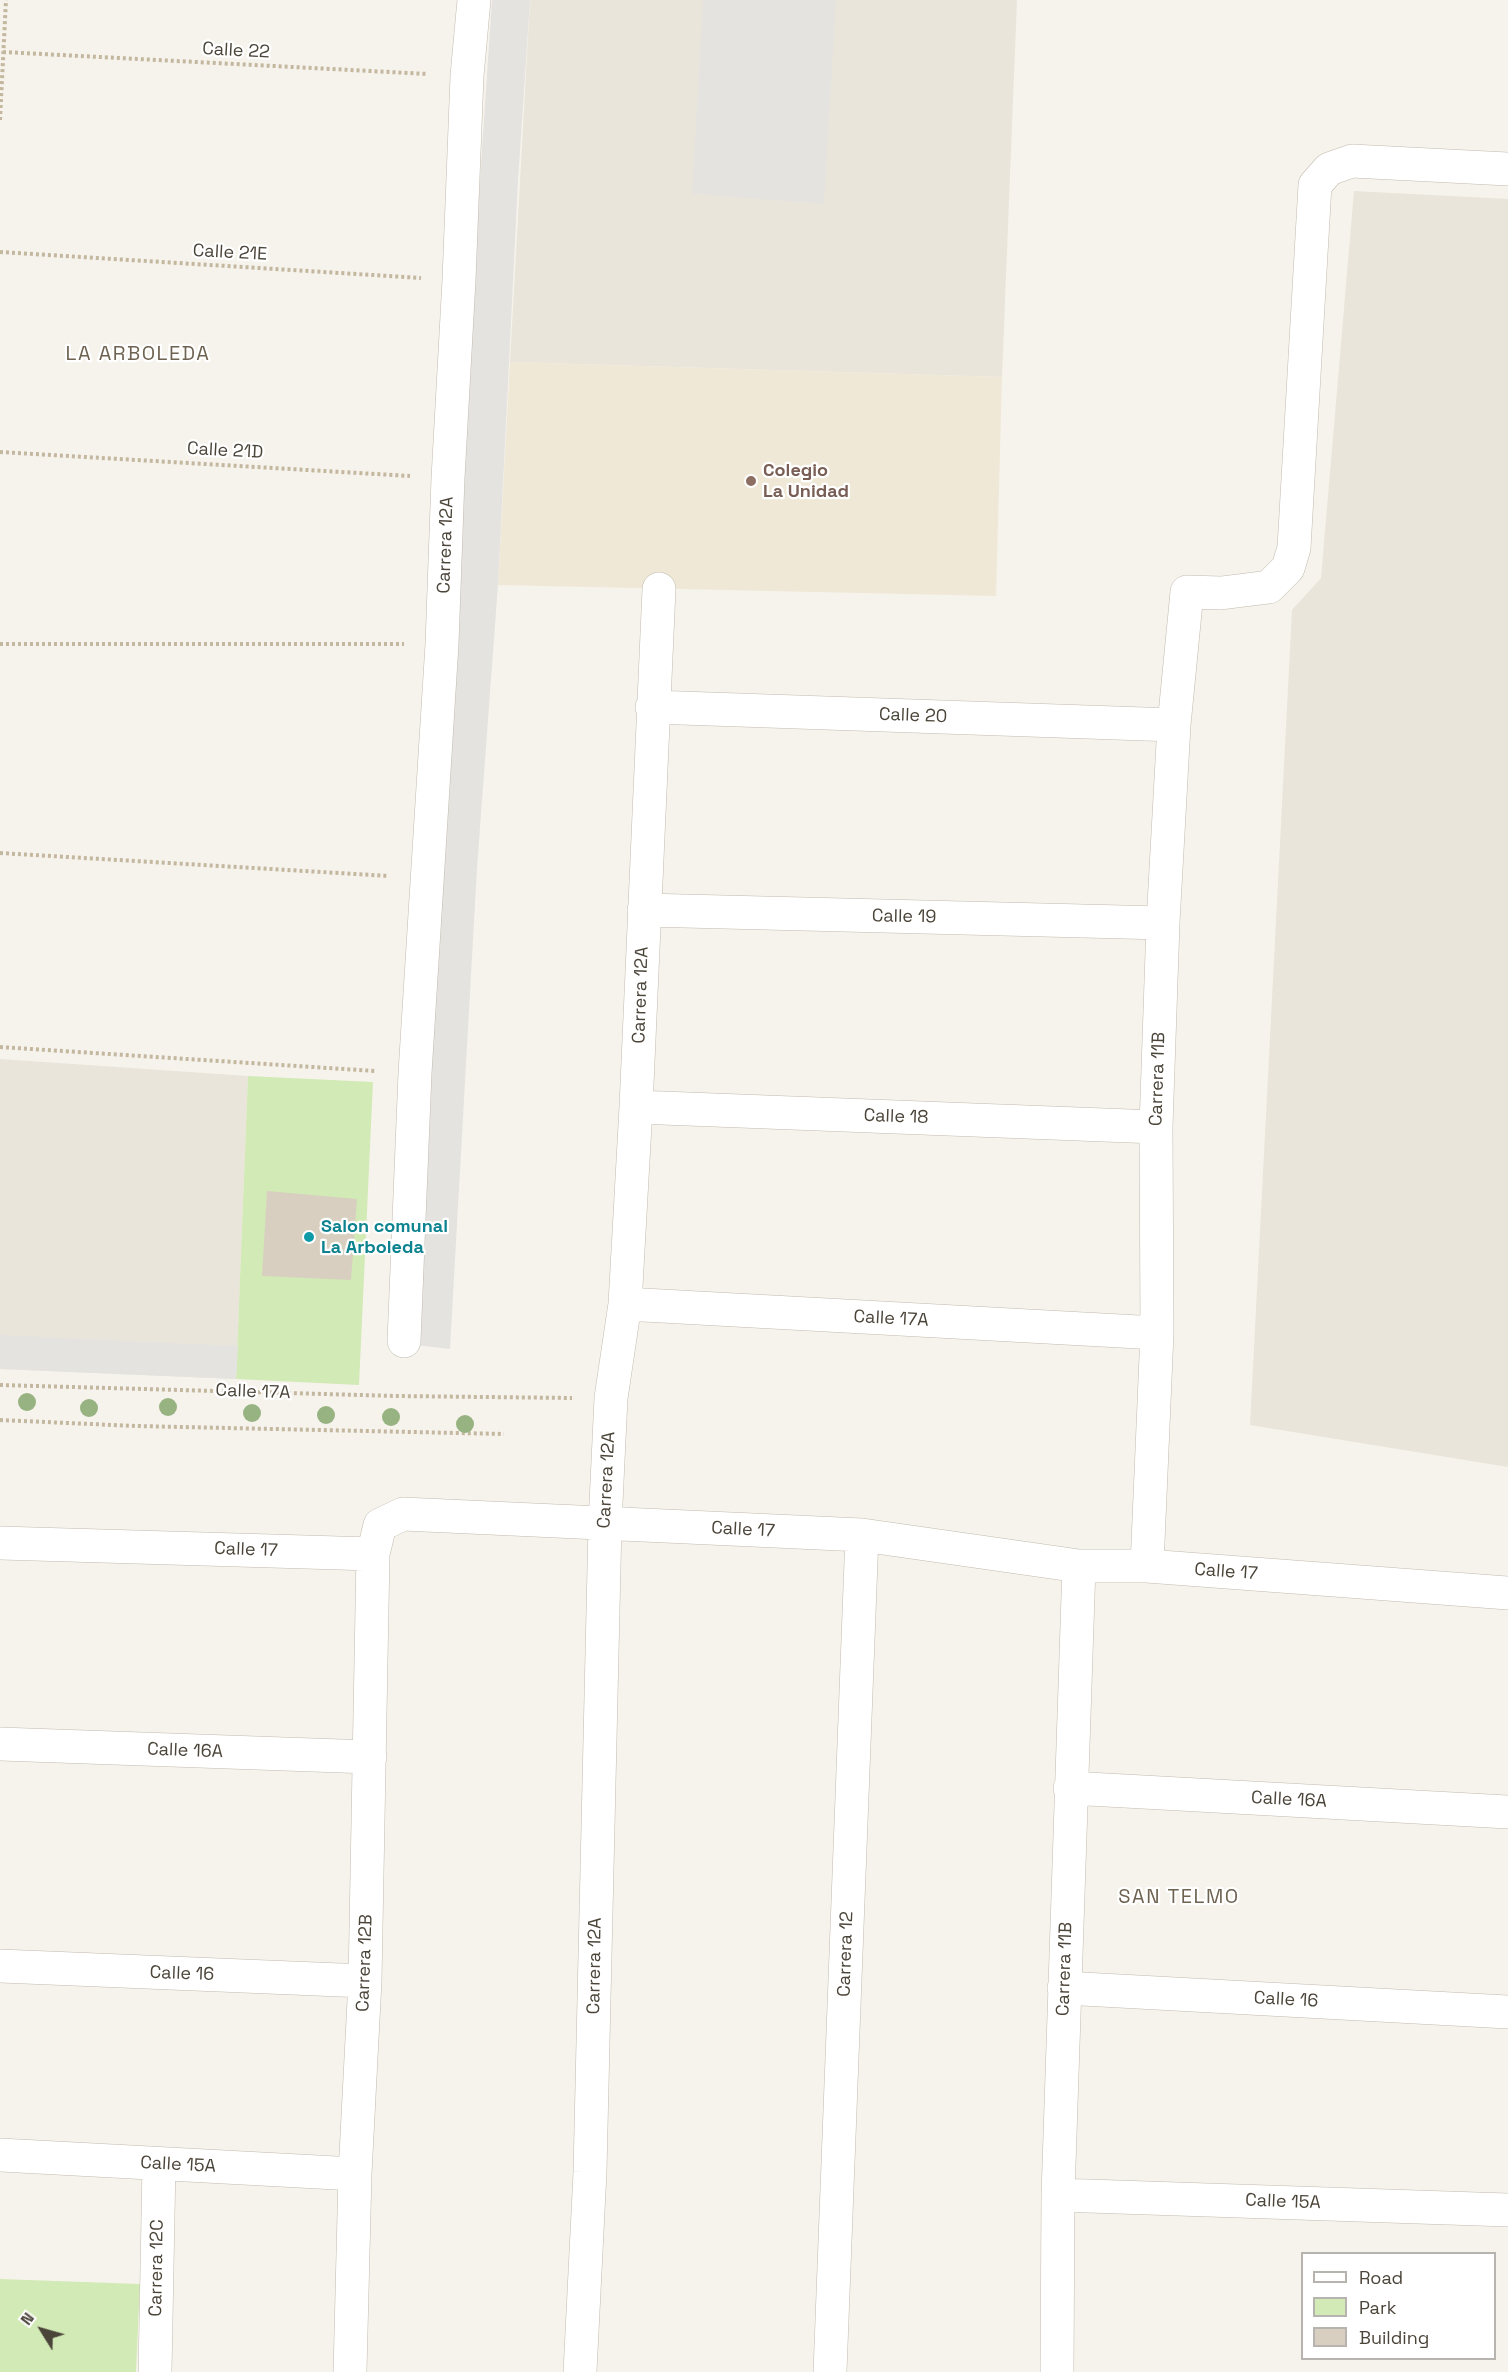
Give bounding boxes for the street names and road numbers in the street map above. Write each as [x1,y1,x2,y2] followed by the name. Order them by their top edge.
[202,38,270,64] street label: Calle 22
[192,240,268,266] street label: Calle 21E
[186,438,264,464] street label: Calle 21D
[434,496,458,594] street label: Carrera 12A
[878,704,948,728] street label: Calle 20
[872,906,936,928] street label: Calle 19
[629,946,653,1044] street label: Carrera 12A
[1146,1032,1170,1126] street label: Carrera 11B
[863,1105,929,1129] street label: Calle 18
[853,1306,929,1332] street label: Calle 17A
[215,1380,291,1404] street label: Calle 17A
[594,1431,620,1529] street label: Carrera 12A
[711,1518,775,1542] street label: Calle 17
[214,1538,278,1562] street label: Calle 17
[1193,1559,1259,1585] street label: Calle 17
[147,1739,223,1763] street label: Calle 16A
[1251,1787,1327,1813] street label: Calle 16A
[834,1911,858,1997] street label: Carrera 12
[353,1914,377,2012] street label: Carrera 12B
[583,1917,607,2015] street label: Carrera 12A
[1053,1922,1077,2016] street label: Carrera 11B
[149,1962,215,1986] street label: Calle 16
[1253,1988,1319,2012] street label: Calle 16
[140,2152,216,2178] street label: Calle 15A
[1245,2190,1321,2214] street label: Calle 15A
[145,2219,169,2317] street label: Carrera 12C

